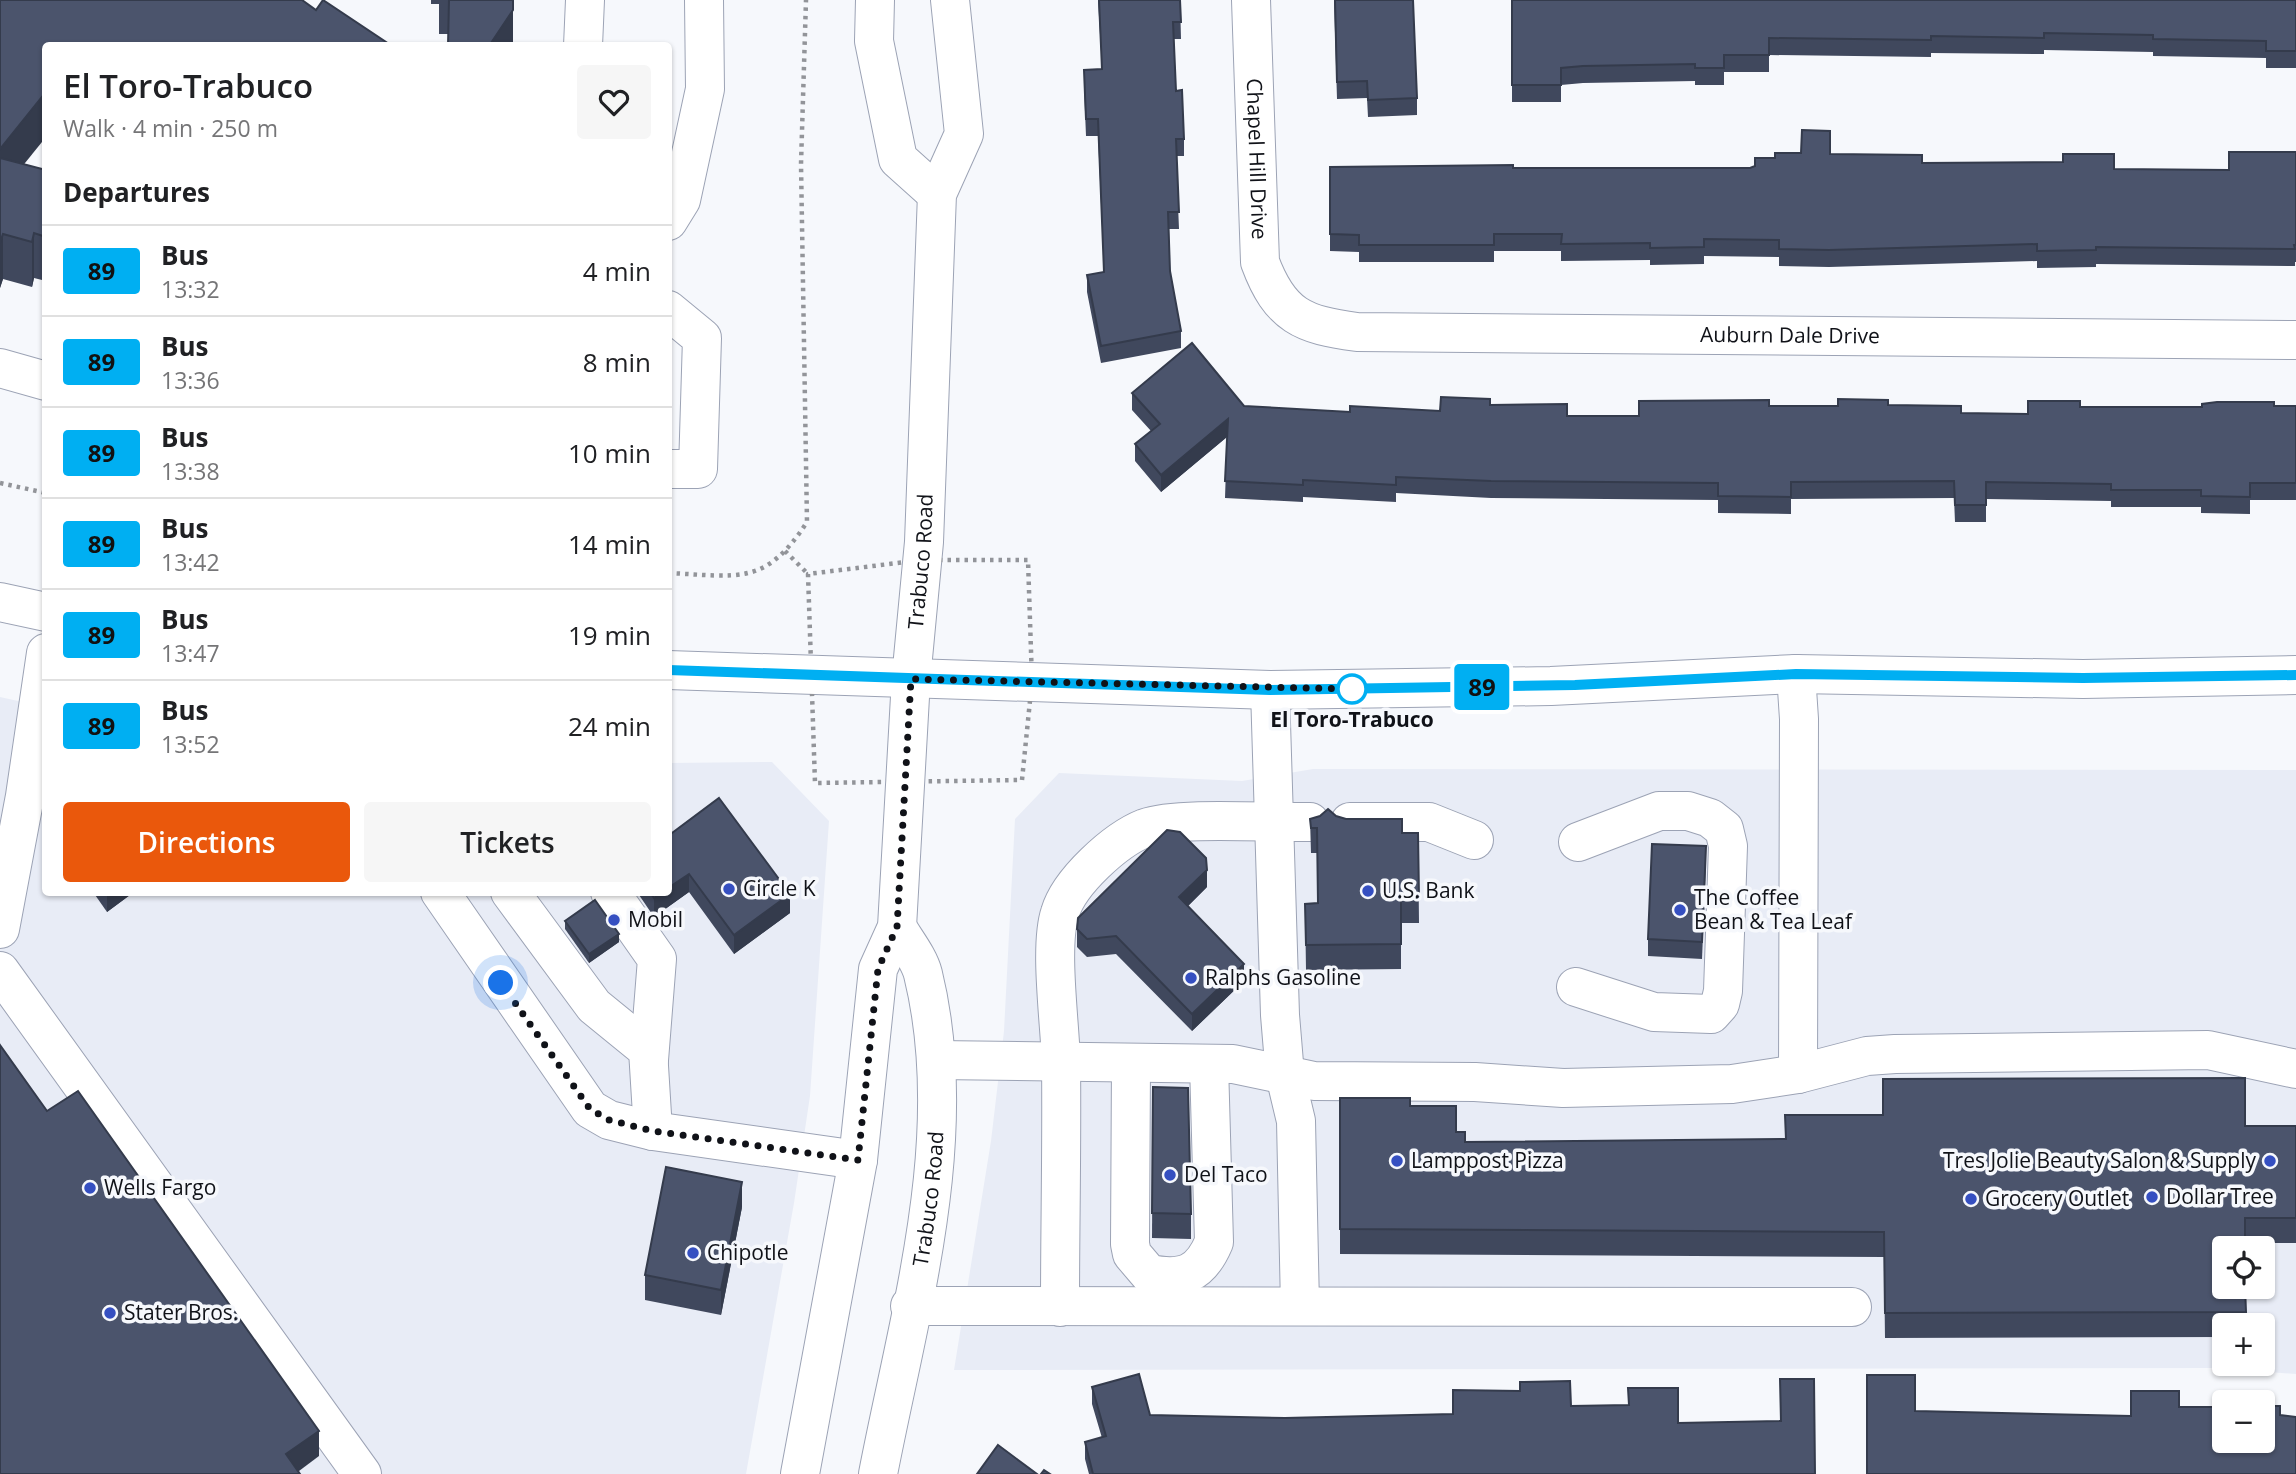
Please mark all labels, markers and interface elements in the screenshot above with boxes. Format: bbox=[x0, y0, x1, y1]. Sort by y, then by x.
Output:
text: El Toro-Trabuco bbox=[63, 63, 313, 108]
button: heart bbox=[577, 65, 651, 139]
street label: Chapel Hill Drive bbox=[1241, 78, 1274, 240]
text: Walk · 4 min · 250 m bbox=[63, 112, 278, 144]
text: Departures bbox=[63, 174, 210, 210]
text: Bus bbox=[161, 237, 208, 273]
text: 4 min bbox=[583, 253, 651, 289]
text: 89 bbox=[88, 254, 115, 287]
text: 13:32 bbox=[161, 273, 220, 305]
street label: Auburn Dale Drive bbox=[1700, 320, 1880, 349]
text: Bus bbox=[161, 328, 208, 364]
text: 8 min bbox=[583, 344, 651, 380]
text: 89 bbox=[88, 345, 115, 378]
text: 13:36 bbox=[161, 364, 220, 396]
text: Bus bbox=[161, 419, 208, 455]
text: 10 min bbox=[568, 435, 651, 471]
text: 89 bbox=[88, 436, 115, 469]
text: 13:38 bbox=[161, 455, 220, 487]
street label: Trabuco Road bbox=[901, 493, 939, 630]
text: Bus bbox=[161, 510, 208, 546]
text: 14 min bbox=[568, 526, 651, 562]
text: 89 bbox=[88, 527, 115, 560]
text: 13:42 bbox=[161, 546, 220, 578]
text: Bus bbox=[161, 601, 208, 637]
text: 19 min bbox=[568, 617, 651, 653]
text: 89 bbox=[88, 618, 115, 651]
text: 13:47 bbox=[161, 637, 220, 669]
line badge: 89 bbox=[1450, 664, 1514, 710]
text: 89 bbox=[1468, 670, 1496, 703]
marker: El Toro-Trabuco bbox=[1337, 674, 1367, 704]
text: Bus bbox=[161, 692, 208, 728]
place label: El Toro-Trabuco bbox=[1270, 705, 1434, 733]
text: 24 min bbox=[568, 708, 651, 744]
text: 89 bbox=[88, 709, 115, 742]
text: 13:52 bbox=[161, 728, 220, 760]
button: Directions bbox=[63, 802, 350, 882]
button: Tickets bbox=[364, 802, 651, 882]
place label: Circle K bbox=[743, 874, 816, 902]
place label: U.S. Bank bbox=[1382, 876, 1474, 904]
marker: Circle K bbox=[721, 881, 737, 897]
marker: U.S. Bank bbox=[1360, 883, 1376, 899]
place label: The Coffee Bean & Tea Leaf bbox=[1694, 883, 1854, 935]
marker: The Coffee Bean & Tea Leaf bbox=[1672, 902, 1688, 918]
place label: Mobil bbox=[628, 905, 683, 933]
marker: Mobil bbox=[606, 912, 622, 928]
place label: Ralphs Gasoline bbox=[1205, 963, 1361, 991]
your location bbox=[483, 965, 518, 1000]
marker: Ralphs Gasoline bbox=[1183, 970, 1199, 986]
street label: Trabuco Road bbox=[906, 1131, 949, 1268]
place label: Lamppost Pizza bbox=[1411, 1146, 1564, 1174]
place label: Tres Jolie Beauty Salon & Supply bbox=[1943, 1146, 2256, 1174]
marker: Lamppost Pizza bbox=[1389, 1153, 1405, 1169]
marker: Tres Jolie Beauty Salon & Supply bbox=[2262, 1153, 2278, 1169]
place label: Del Taco bbox=[1184, 1160, 1268, 1188]
marker: Del Taco bbox=[1162, 1167, 1178, 1183]
place label: Wells Fargo bbox=[104, 1173, 216, 1201]
marker: Wells Fargo bbox=[82, 1180, 98, 1196]
place label: Dollar Tree bbox=[2166, 1182, 2274, 1210]
place label: Grocery Outlet bbox=[1985, 1184, 2129, 1212]
marker: Dollar Tree bbox=[2144, 1189, 2160, 1205]
marker: Grocery Outlet bbox=[1963, 1191, 1979, 1207]
map controls bbox=[2212, 1236, 2275, 1453]
button: locate bbox=[2212, 1236, 2275, 1299]
place label: Chipotle bbox=[707, 1238, 788, 1266]
marker: Chipotle bbox=[685, 1245, 701, 1261]
place label: Stater Bros. bbox=[124, 1298, 238, 1326]
marker: Stater Bros. bbox=[102, 1305, 118, 1321]
button: + bbox=[2212, 1313, 2275, 1376]
button: − bbox=[2212, 1390, 2275, 1453]

